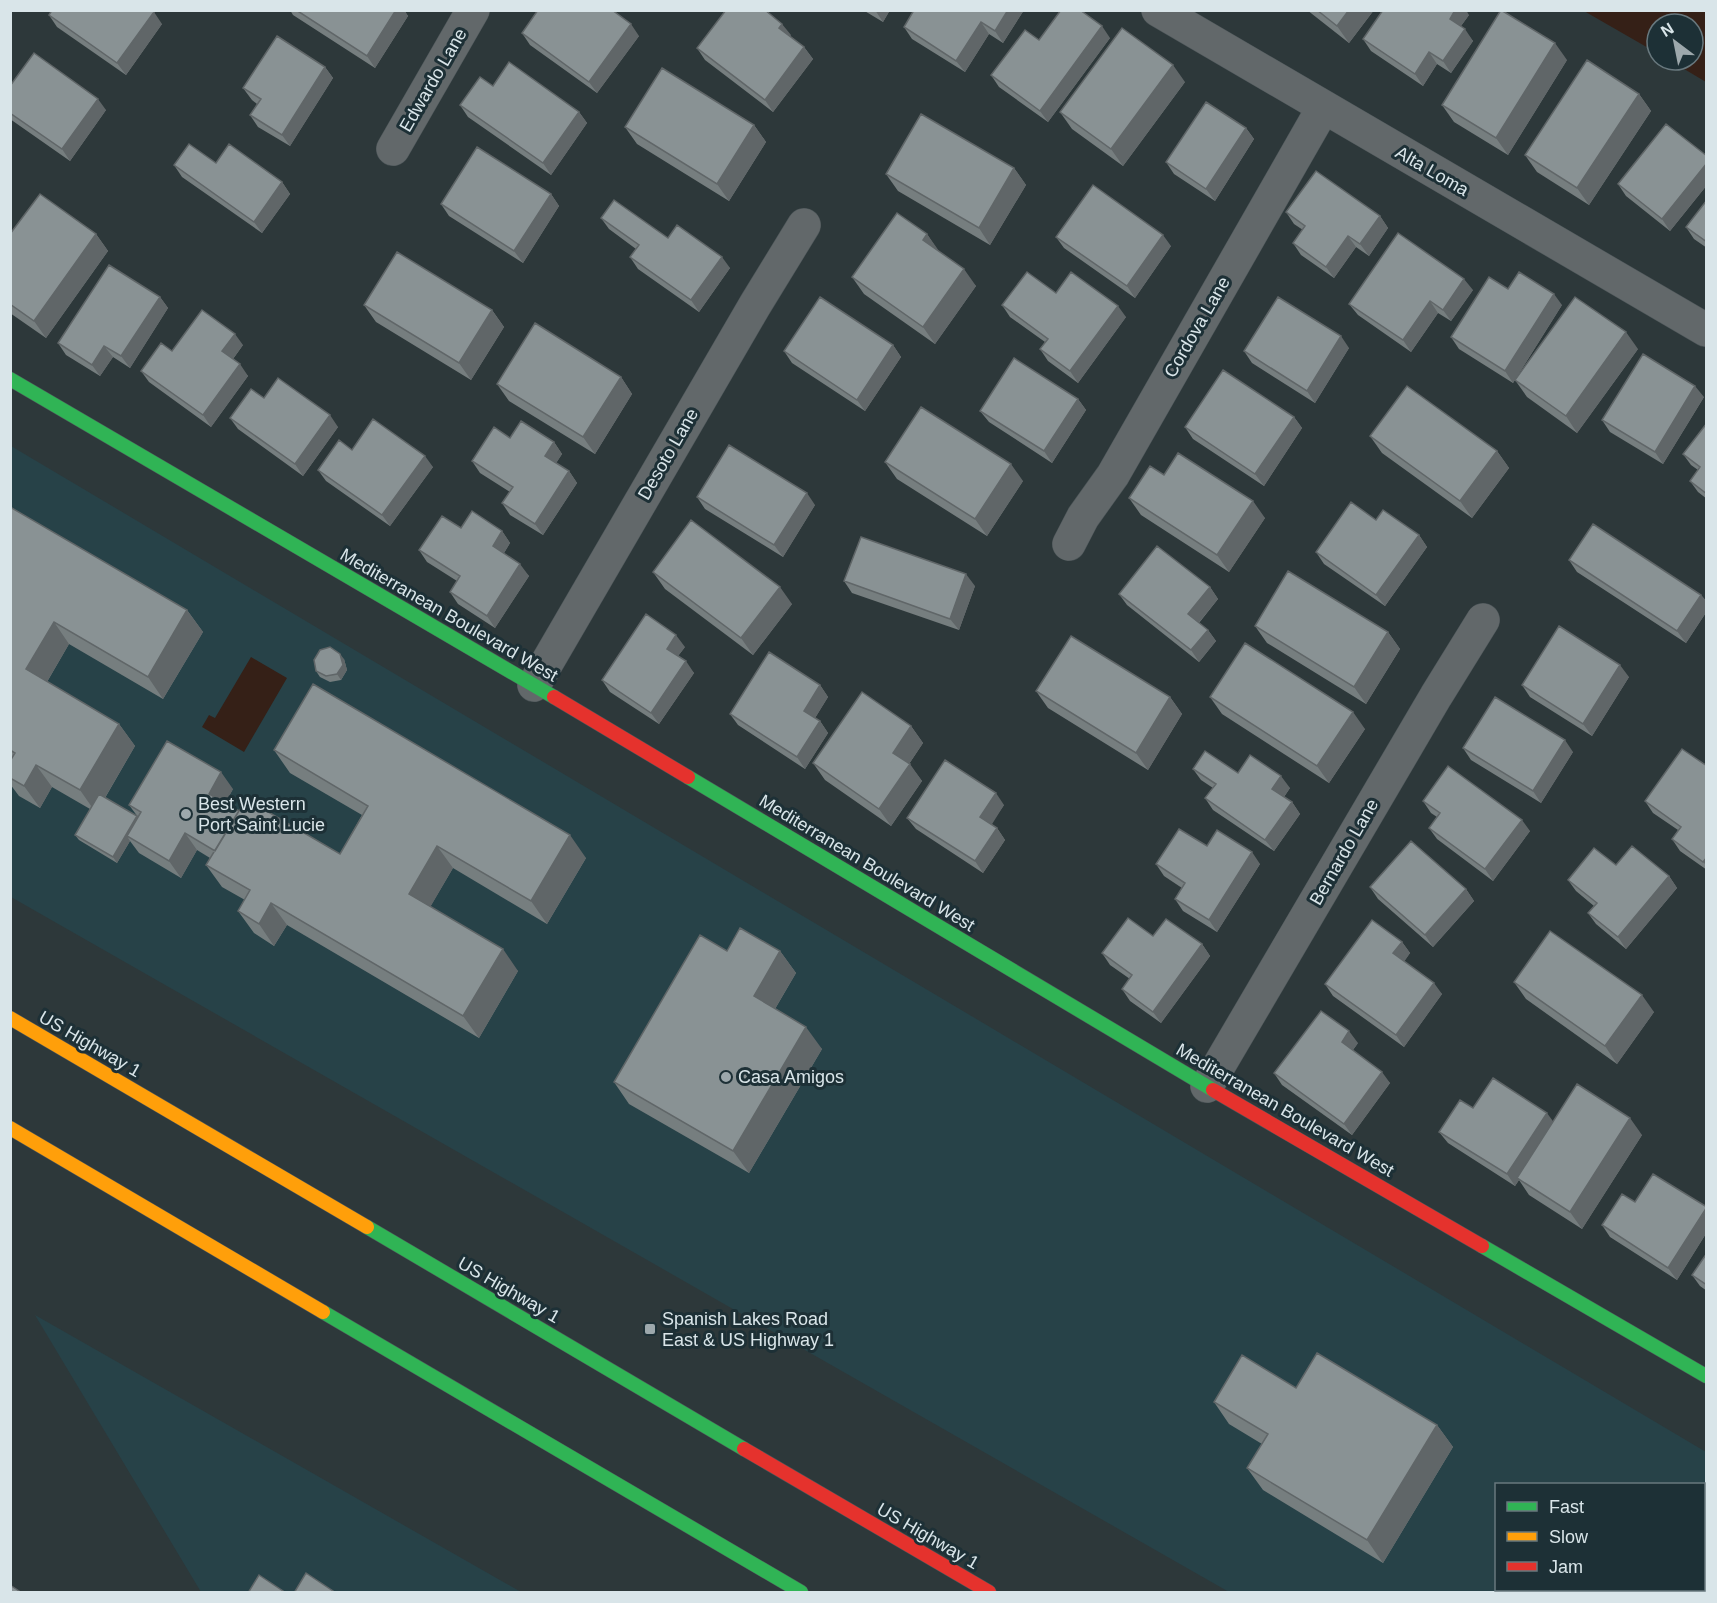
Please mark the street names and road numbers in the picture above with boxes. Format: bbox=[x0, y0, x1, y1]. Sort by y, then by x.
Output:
street label: Edwardo Lane bbox=[395, 25, 471, 135]
street label: Alta Loma bbox=[1392, 142, 1473, 200]
street label: Cordova Lane bbox=[1160, 273, 1234, 381]
street label: Desoto Lane bbox=[634, 405, 702, 503]
street label: Mediterranean Boulevard West bbox=[337, 544, 561, 686]
street label: Mediterranean Boulevard West bbox=[756, 791, 978, 935]
street label: Bernardo Lane bbox=[1306, 795, 1382, 909]
street label: US Highway 1 bbox=[36, 1007, 144, 1081]
street label: Mediterranean Boulevard West bbox=[1173, 1039, 1397, 1181]
street label: US Highway 1 bbox=[455, 1253, 563, 1327]
street label: US Highway 1 bbox=[874, 1499, 982, 1573]

